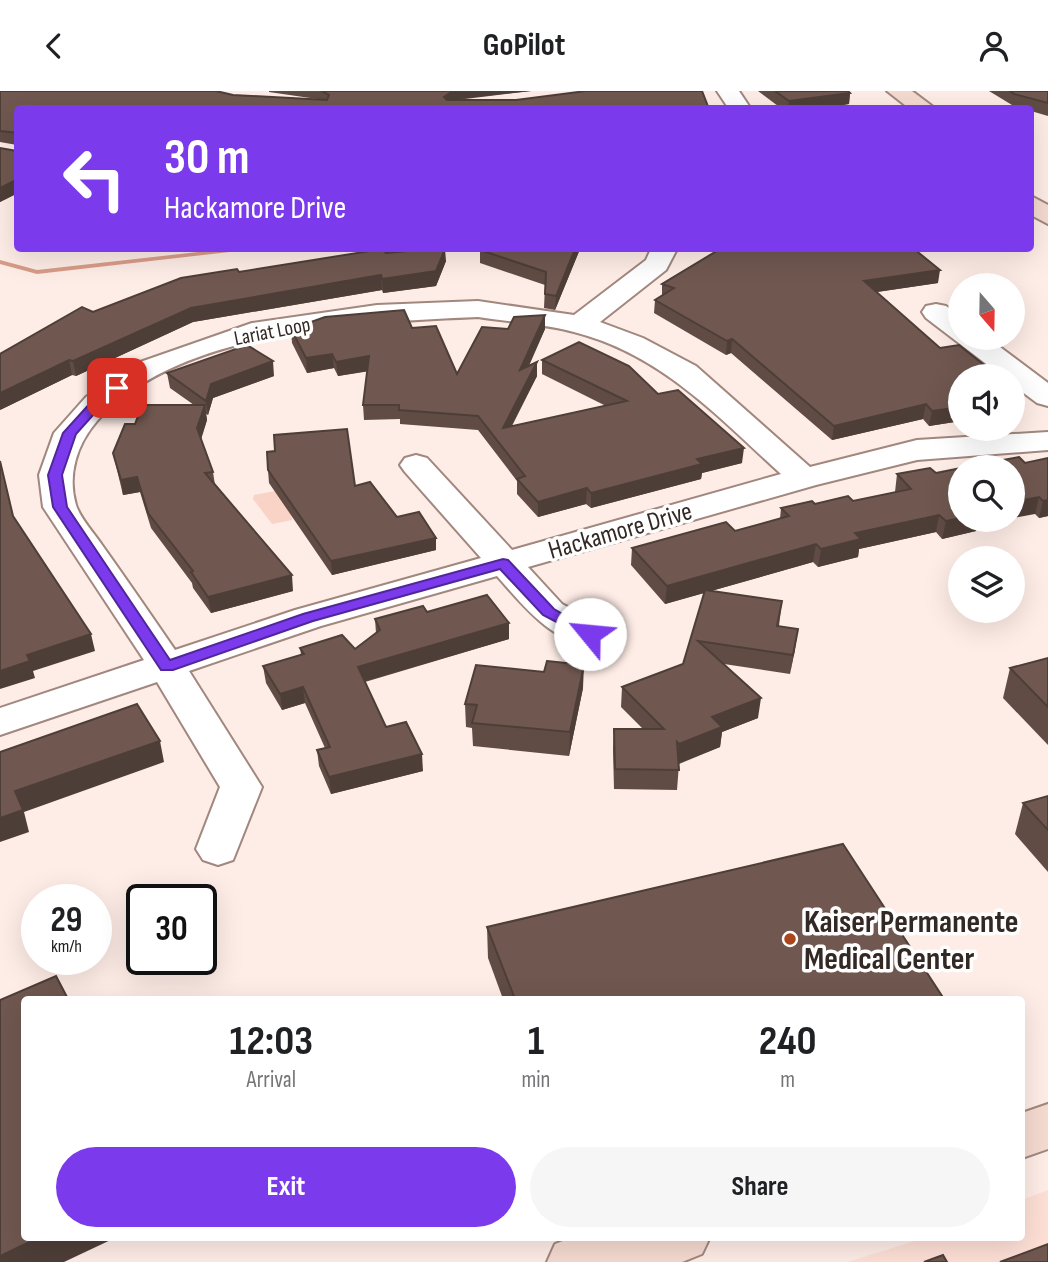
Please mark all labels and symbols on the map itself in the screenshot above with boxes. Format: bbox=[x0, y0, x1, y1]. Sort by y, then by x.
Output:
north arrow bbox=[948, 273, 1026, 350]
street label: Lariat Loop bbox=[232, 312, 312, 351]
pin bbox=[87, 358, 147, 418]
street label: Hackamore Drive bbox=[545, 496, 696, 567]
position arrow bbox=[553, 597, 627, 671]
speed limit sign: 30 bbox=[126, 884, 217, 975]
place label: Kaiser Permanente Medical Center bbox=[804, 903, 1019, 979]
marker: Kaiser Permanente Medical Center bbox=[782, 931, 798, 947]

